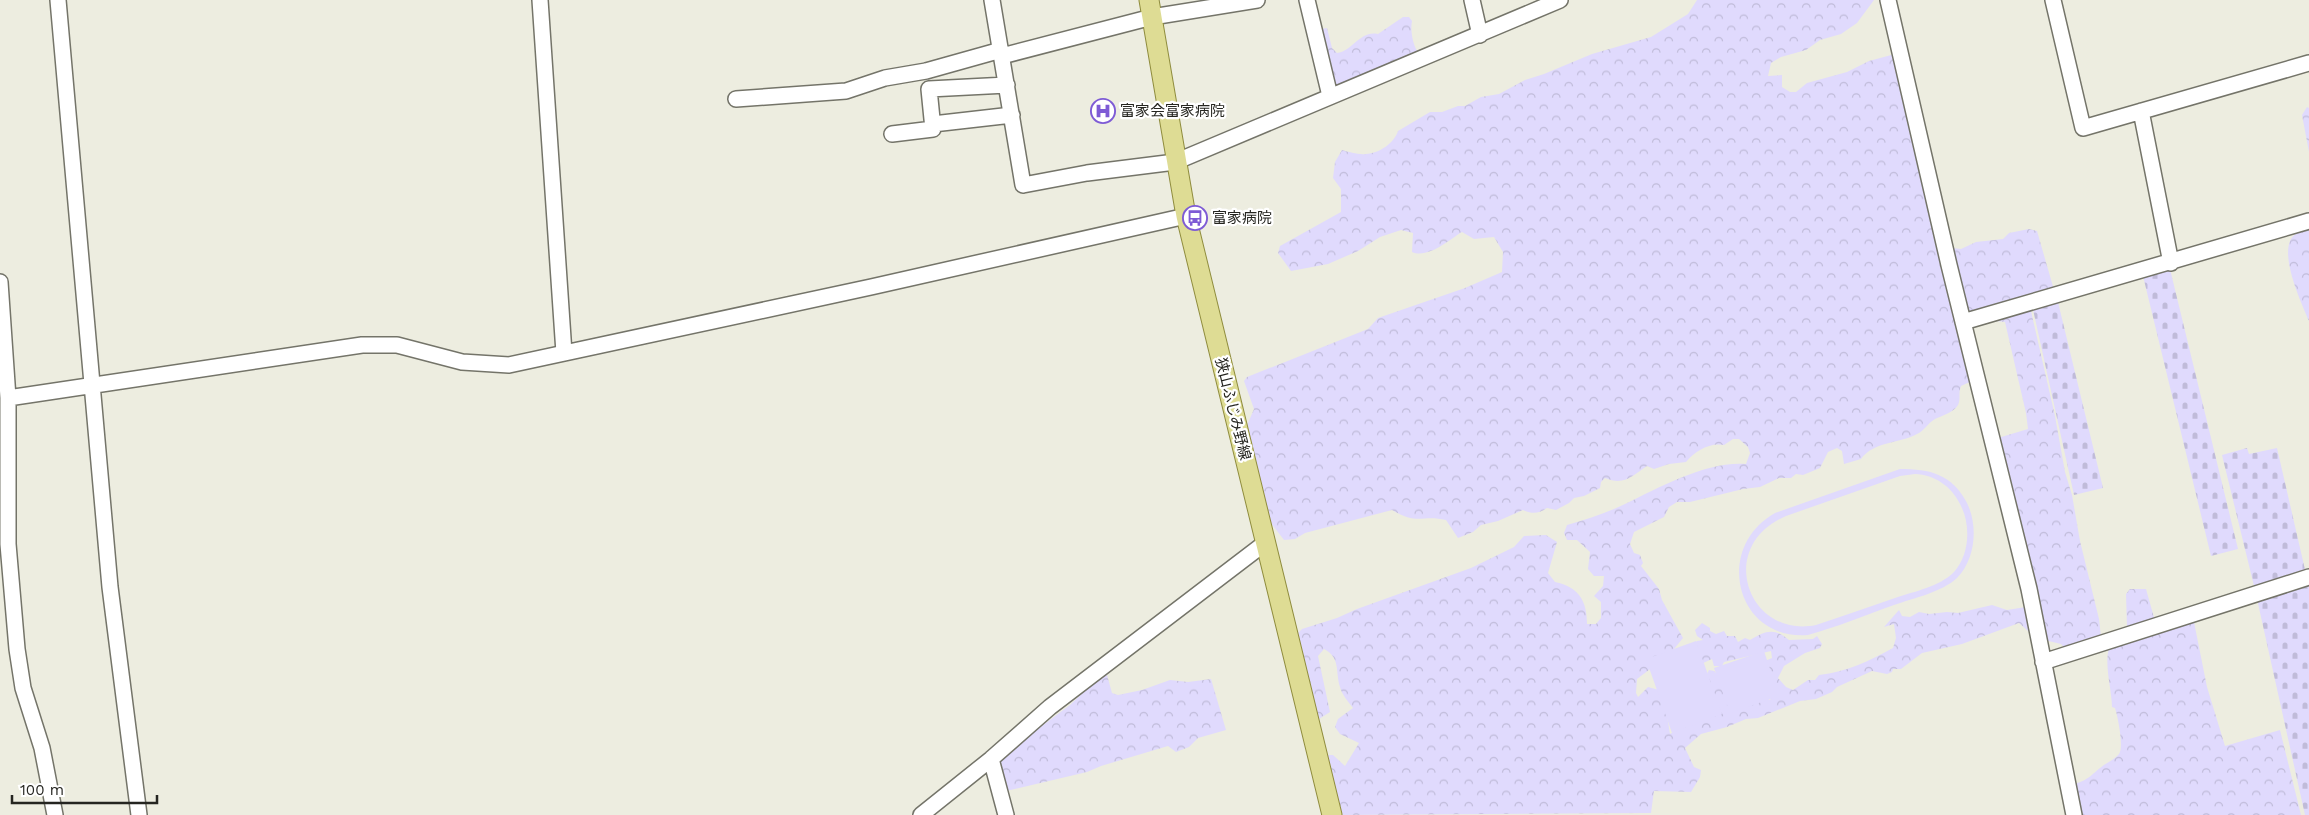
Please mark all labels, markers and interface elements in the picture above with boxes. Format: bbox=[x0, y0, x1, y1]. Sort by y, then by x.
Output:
hospital icon: 富家会富家病院 bbox=[1090, 98, 1116, 124]
place label: 富家会富家病院 bbox=[1120, 102, 1225, 120]
bus stop icon: 富家病院 bbox=[1182, 205, 1208, 231]
place label: 富家病院 bbox=[1212, 209, 1272, 227]
street label: 狭山ふじみ野線 bbox=[1212, 356, 1254, 462]
scale bar bbox=[12, 772, 158, 804]
text: 100 m bbox=[20, 781, 64, 799]

